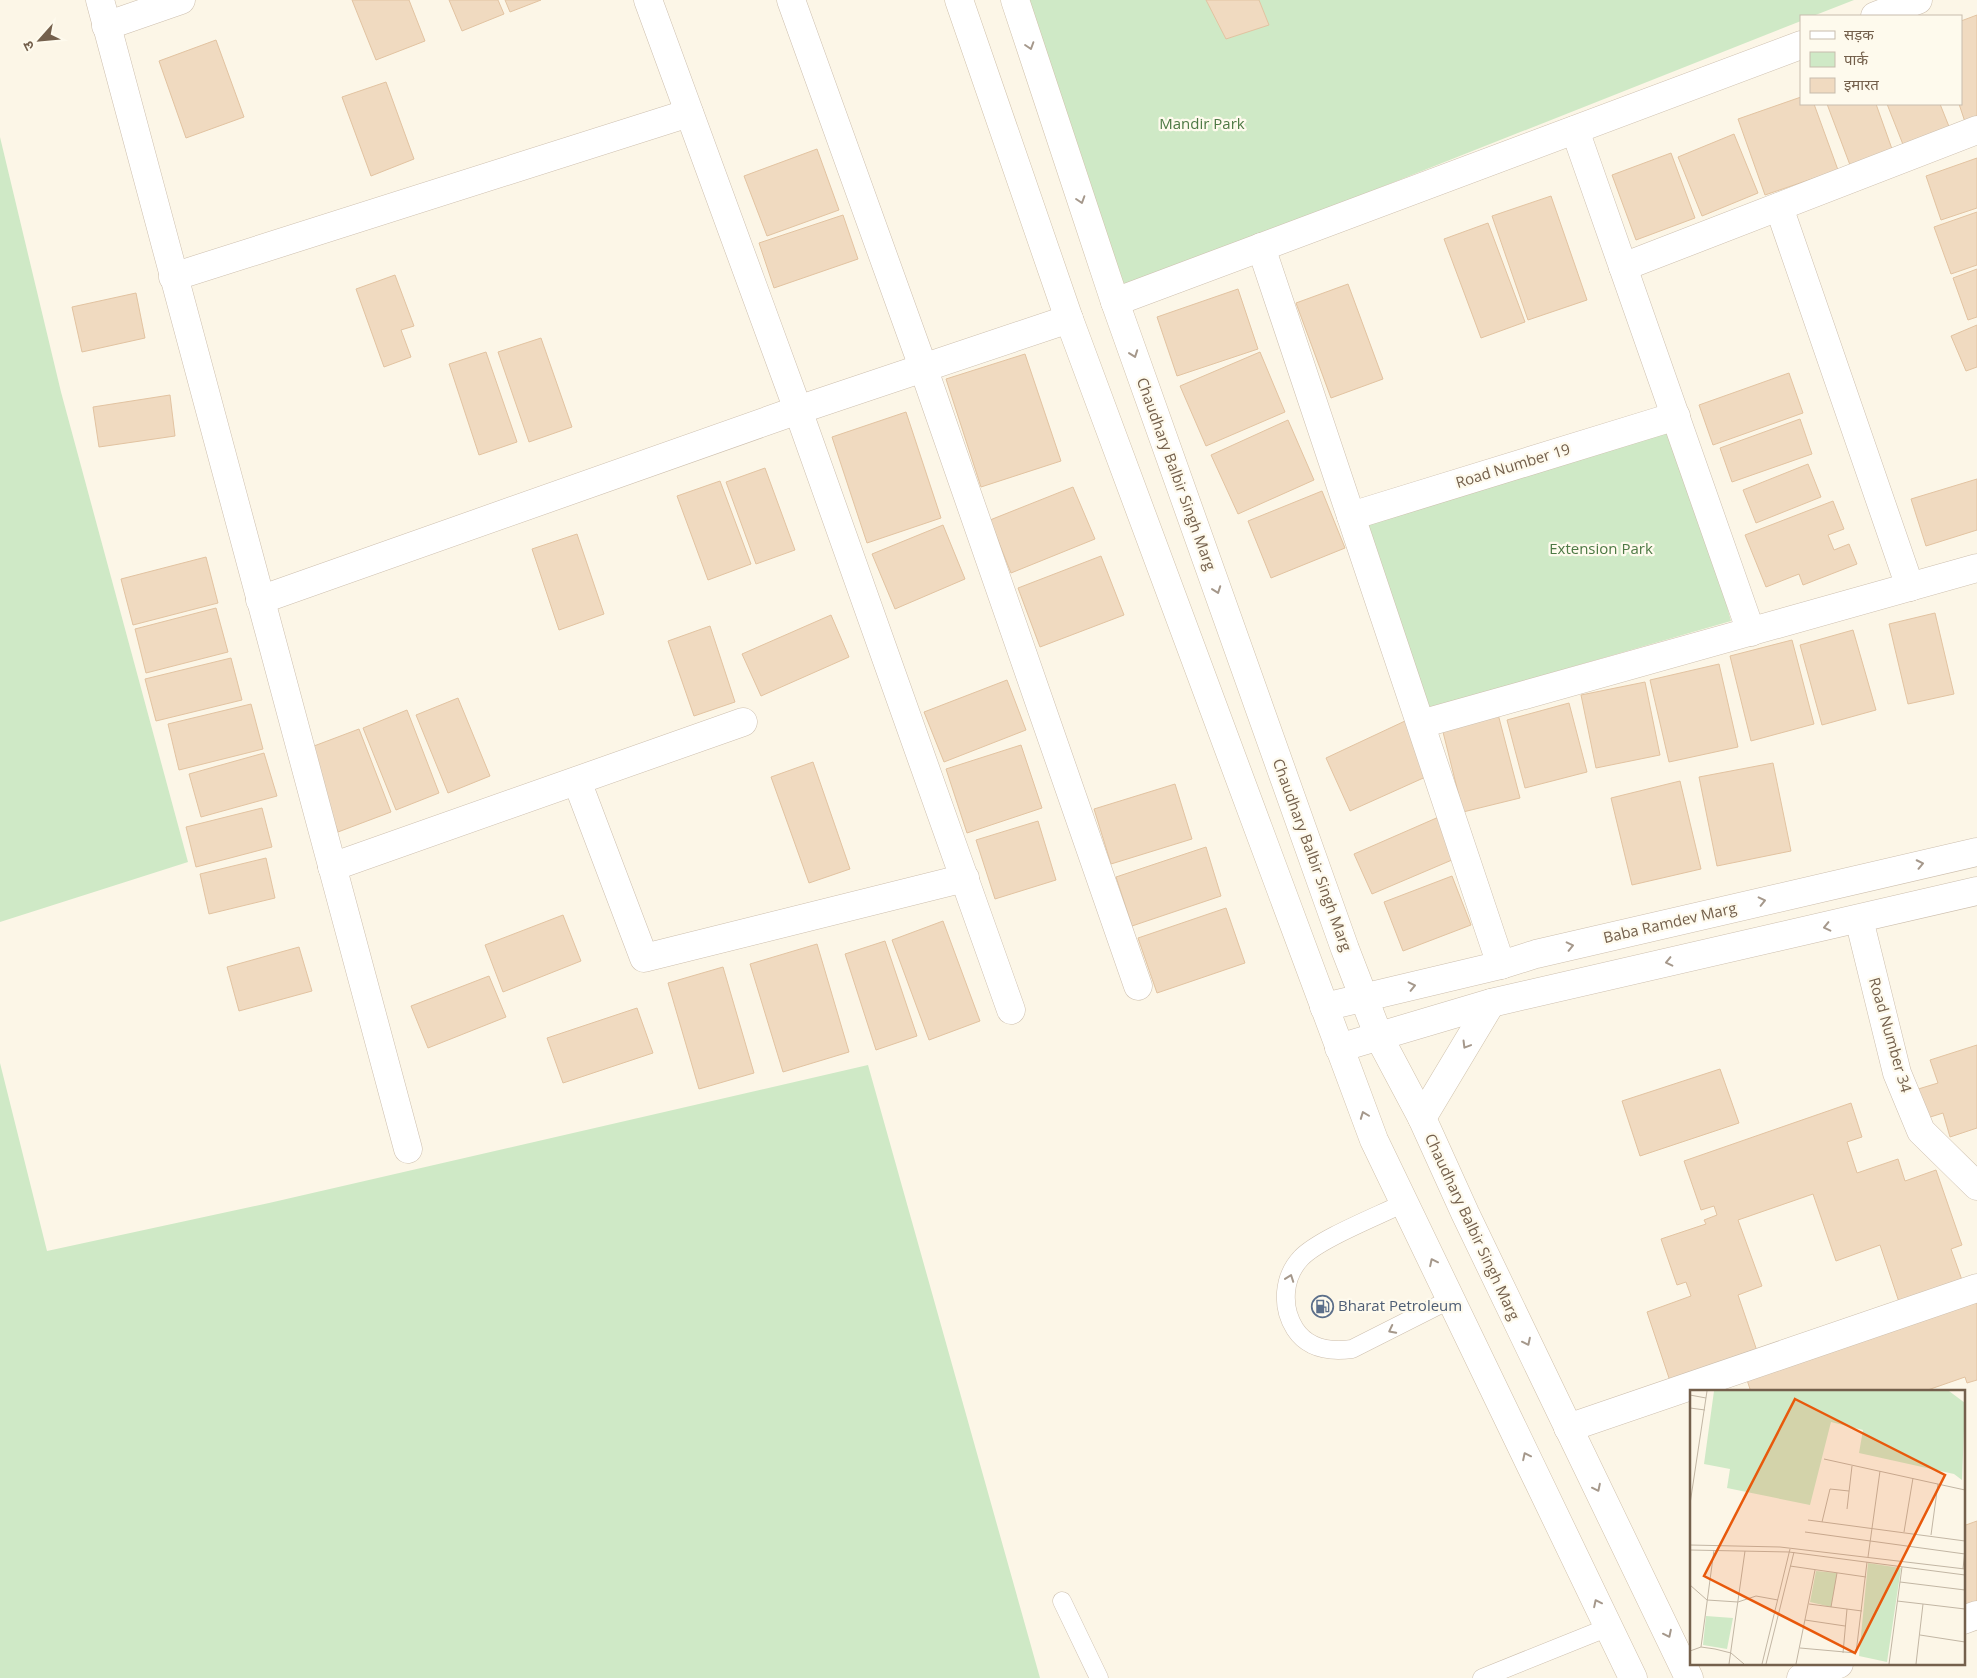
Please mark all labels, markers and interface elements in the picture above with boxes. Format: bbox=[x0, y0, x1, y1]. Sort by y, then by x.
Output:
north arrow bbox=[15, 15, 65, 65]
legend bbox=[1800, 15, 1962, 105]
text: सड़क bbox=[1844, 24, 1874, 44]
text: उ bbox=[17, 37, 38, 54]
one-way arrow bbox=[1024, 42, 1034, 50]
text: पार्क bbox=[1844, 49, 1868, 69]
text: इमारत bbox=[1844, 74, 1879, 94]
park label: Mandir Park bbox=[1159, 113, 1245, 133]
one-way arrow bbox=[1076, 196, 1086, 204]
one-way arrow bbox=[1128, 350, 1138, 358]
street label: Chaudhary Balbir Singh Marg bbox=[1133, 374, 1221, 573]
street label: Road Number 19 bbox=[1453, 438, 1572, 492]
park label: Extension Park bbox=[1549, 538, 1653, 558]
one-way arrow bbox=[1212, 585, 1222, 594]
street label: Chaudhary Balbir Singh Marg bbox=[1269, 755, 1357, 954]
one-way arrow bbox=[1916, 860, 1925, 870]
one-way arrow bbox=[1758, 896, 1767, 907]
street label: Baba Ramdev Marg bbox=[1601, 897, 1738, 947]
one-way arrow bbox=[1823, 921, 1832, 932]
one-way arrow bbox=[1565, 941, 1574, 952]
one-way arrow bbox=[1664, 956, 1673, 967]
street label: Road Number 34 bbox=[1865, 975, 1917, 1095]
one-way arrow bbox=[1408, 981, 1417, 992]
one-way arrow bbox=[1462, 1040, 1472, 1049]
one-way arrow bbox=[1360, 1111, 1370, 1120]
street label: Chaudhary Balbir Singh Marg bbox=[1421, 1130, 1525, 1323]
one-way arrow bbox=[1429, 1258, 1439, 1267]
one-way arrow bbox=[1284, 1274, 1294, 1283]
fuel station icon: Bharat Petroleum bbox=[1310, 1294, 1334, 1318]
place label: Bharat Petroleum bbox=[1338, 1295, 1462, 1315]
one-way arrow bbox=[1388, 1324, 1397, 1334]
one-way arrow bbox=[1520, 1337, 1531, 1346]
inset map bbox=[1690, 1390, 1964, 1666]
one-way arrow bbox=[1522, 1452, 1532, 1461]
one-way arrow bbox=[1591, 1483, 1601, 1492]
one-way arrow bbox=[1593, 1599, 1603, 1608]
one-way arrow bbox=[1662, 1629, 1672, 1638]

